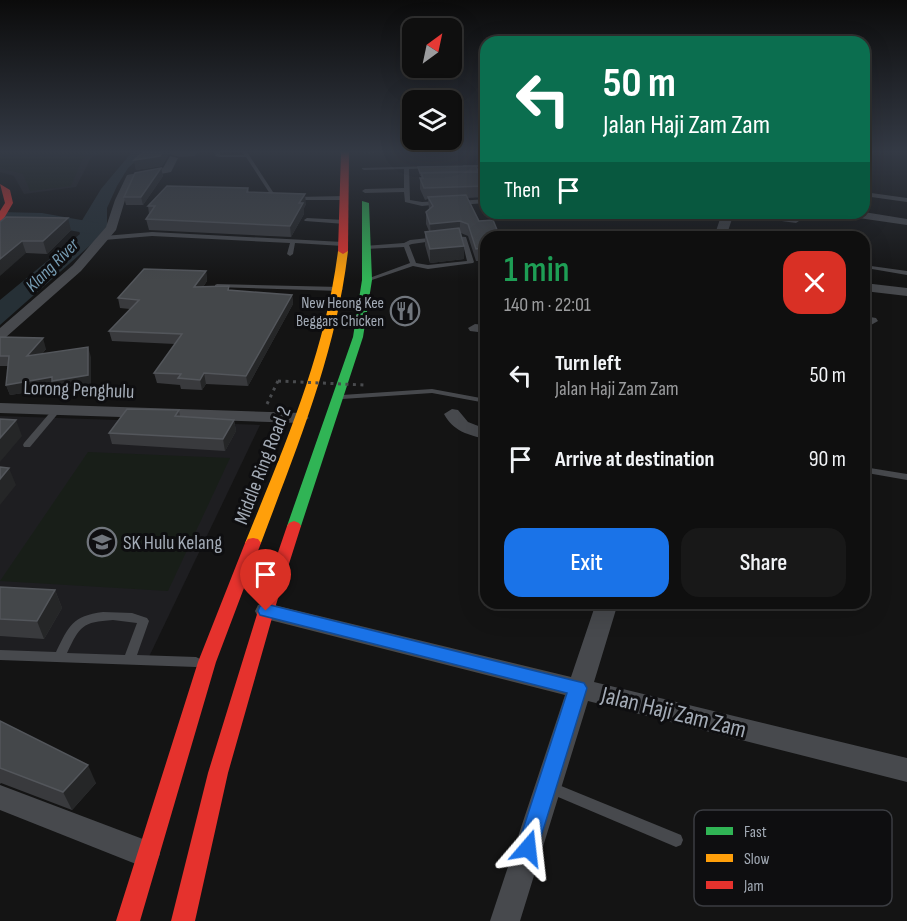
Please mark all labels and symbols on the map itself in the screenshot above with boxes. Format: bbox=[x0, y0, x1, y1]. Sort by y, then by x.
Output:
north arrow bbox=[402, 18, 462, 78]
water label: Klang River bbox=[21, 234, 84, 296]
place label: New Heong Kee Beggars Chicken bbox=[296, 294, 384, 331]
restaurant icon: New Heong Kee Beggars Chicken bbox=[389, 295, 421, 327]
street label: Lorong Penghulu bbox=[23, 376, 135, 404]
street label: Middle Ring Road 2 bbox=[229, 403, 296, 528]
school or university icon: SK Hulu Kelang bbox=[86, 526, 118, 558]
place label: SK Hulu Kelang bbox=[123, 531, 222, 555]
pin bbox=[240, 549, 291, 611]
street label: Jalan Haji Zam Zam bbox=[597, 680, 749, 745]
legend bbox=[694, 810, 892, 906]
position arrow bbox=[496, 816, 560, 880]
text: Fast bbox=[744, 823, 767, 842]
text: Slow bbox=[744, 850, 769, 869]
text: Jam bbox=[743, 877, 764, 896]

